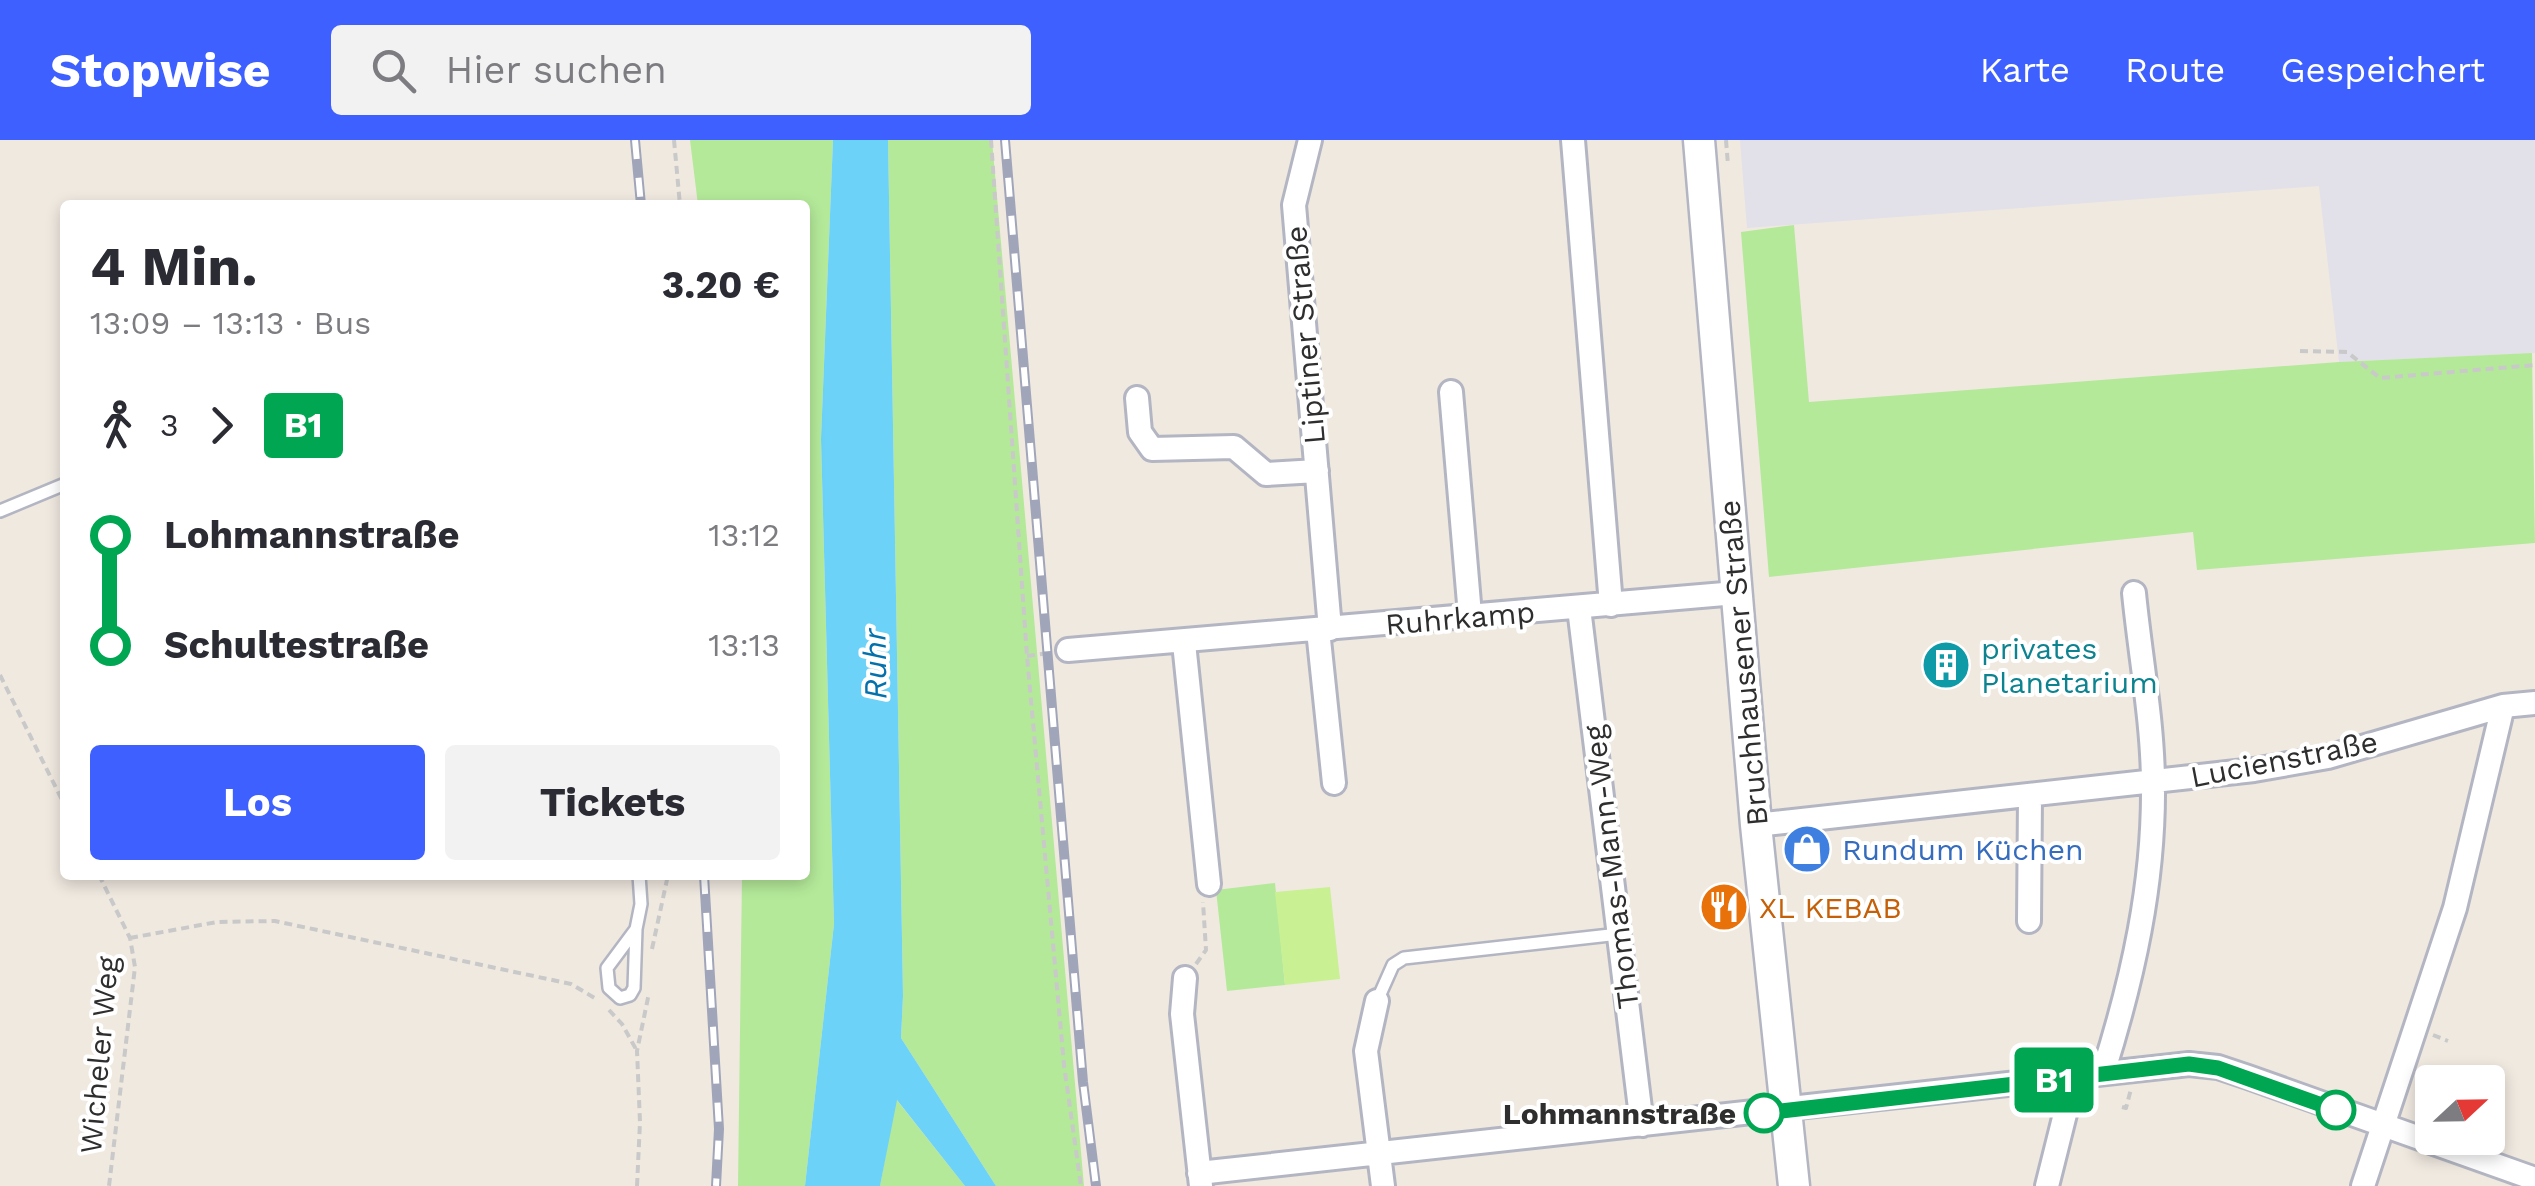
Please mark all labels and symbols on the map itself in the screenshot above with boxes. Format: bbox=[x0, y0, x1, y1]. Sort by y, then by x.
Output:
street label: Liptiner Straße bbox=[1278, 224, 1332, 446]
street label: Bruchhausener Straße bbox=[1711, 499, 1775, 827]
street label: Ruhrkamp bbox=[1384, 594, 1536, 642]
water label: Ruhr bbox=[855, 627, 895, 700]
place label: privates Planetarium bbox=[1981, 631, 2158, 700]
building icon: privates Planetarium bbox=[1920, 639, 1972, 691]
street label: Thomas-Mann-Weg bbox=[1576, 723, 1646, 1011]
street label: Lucienstraße bbox=[2188, 724, 2380, 794]
shop icon: Rundum Küchen bbox=[1781, 823, 1833, 875]
place label: Rundum Küchen bbox=[1842, 832, 2084, 867]
restaurant icon: XL KEBAB bbox=[1698, 881, 1750, 933]
place label: XL KEBAB bbox=[1759, 890, 1902, 925]
street label: Wicheler Weg bbox=[73, 955, 125, 1155]
line badge: B1 bbox=[2009, 1048, 2099, 1112]
north arrow bbox=[2415, 1065, 2505, 1155]
unlabelled marker bbox=[2317, 1091, 2355, 1129]
marker: Lohmannstraße bbox=[1745, 1094, 1783, 1132]
place label: Lohmannstraße bbox=[1503, 1096, 1736, 1131]

